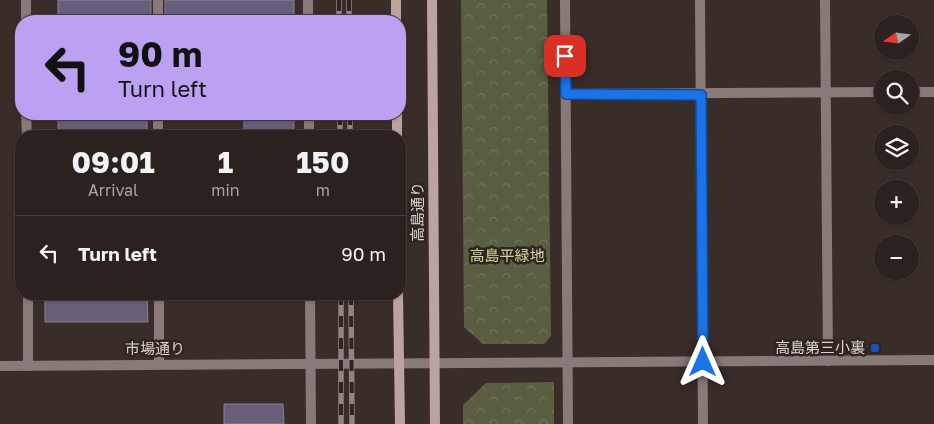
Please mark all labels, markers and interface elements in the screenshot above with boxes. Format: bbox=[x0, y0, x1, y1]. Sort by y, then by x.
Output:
north arrow bbox=[874, 15, 919, 60]
map controls bbox=[874, 15, 919, 280]
text: 90 m bbox=[118, 33, 202, 75]
icon: left bbox=[35, 35, 100, 100]
pin bbox=[544, 35, 586, 77]
icon: arrive bbox=[551, 42, 579, 70]
button: search bbox=[874, 70, 919, 115]
text: Turn left bbox=[118, 75, 207, 102]
button: layers bbox=[874, 125, 919, 170]
text: 09:01 bbox=[72, 144, 155, 180]
text: 1 bbox=[218, 144, 233, 180]
text: 150 bbox=[296, 144, 349, 180]
text: Arrival bbox=[88, 180, 138, 200]
text: min bbox=[211, 180, 240, 200]
text: m bbox=[316, 180, 330, 200]
button: + bbox=[874, 180, 919, 225]
street label: 高島通り bbox=[408, 182, 426, 242]
button: − bbox=[874, 235, 919, 280]
icon: left bbox=[35, 239, 63, 267]
text: Turn left bbox=[78, 242, 157, 265]
text: 90 m bbox=[341, 242, 386, 265]
park label: 高島平緑地 bbox=[469, 246, 545, 264]
position arrow bbox=[676, 335, 728, 387]
place label: 高島第三小裏 bbox=[775, 338, 865, 356]
street label: 市場通り bbox=[125, 339, 185, 357]
marker: 高島第三小裏 bbox=[869, 342, 881, 354]

